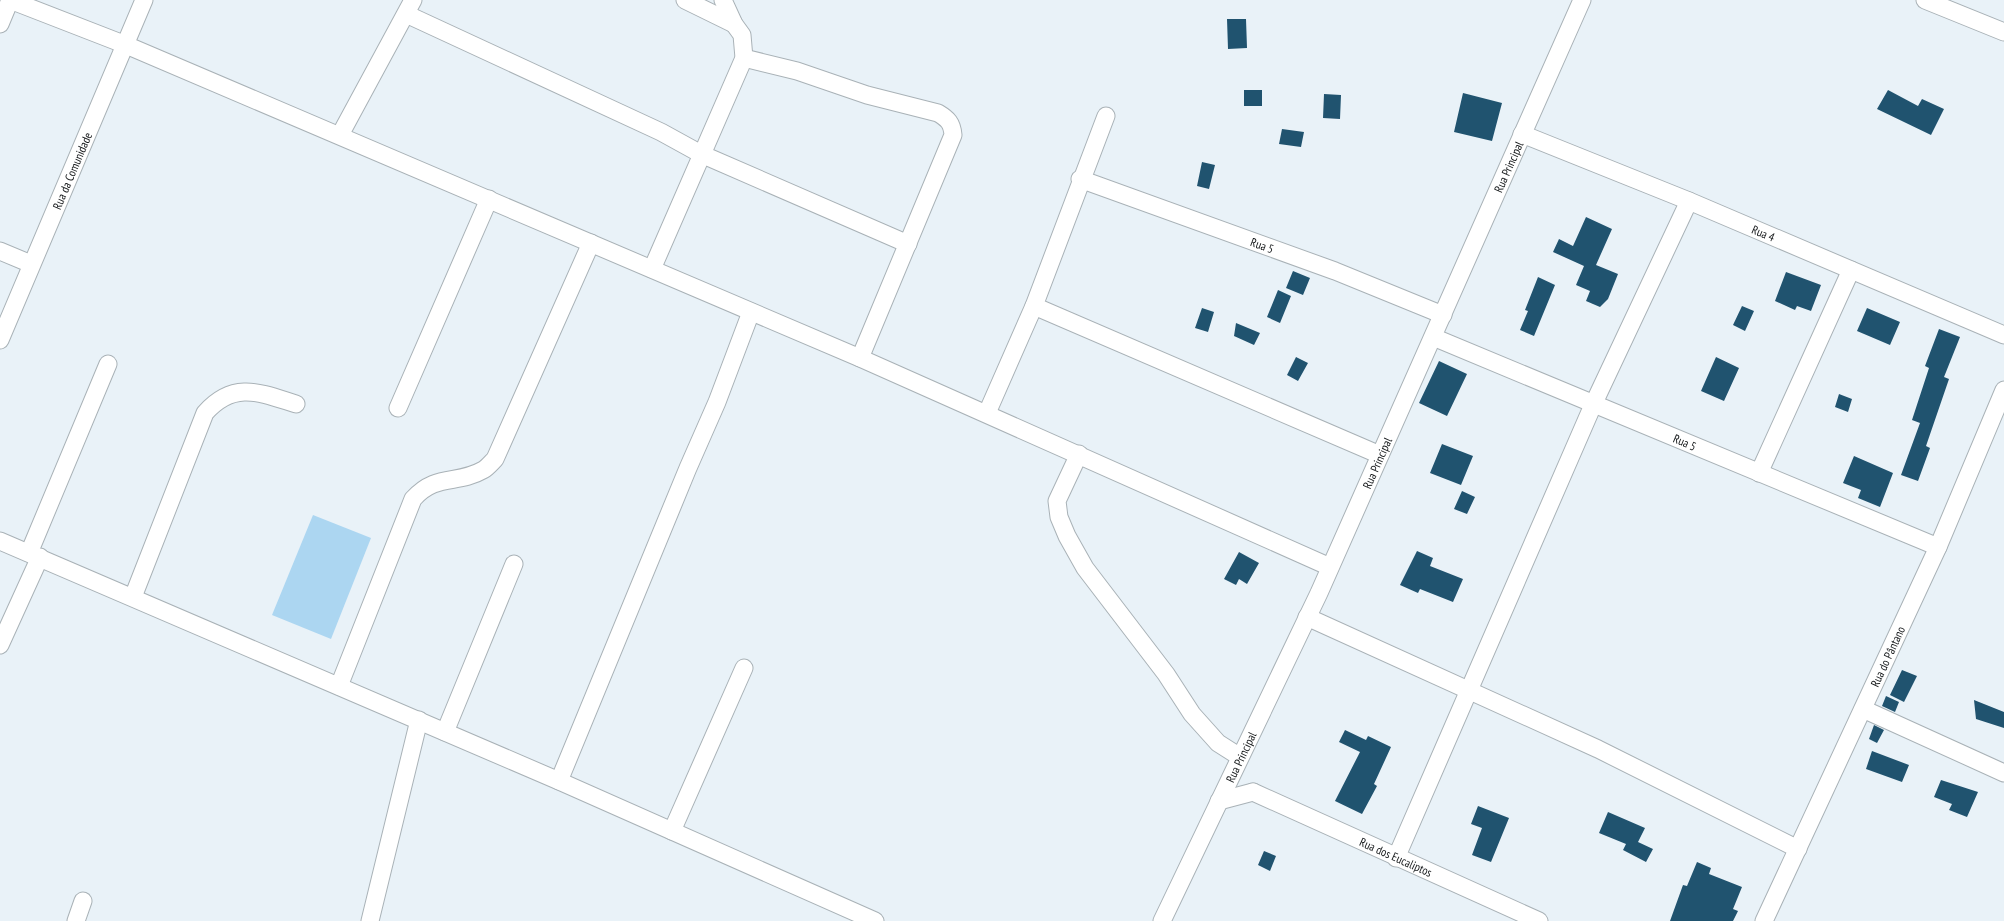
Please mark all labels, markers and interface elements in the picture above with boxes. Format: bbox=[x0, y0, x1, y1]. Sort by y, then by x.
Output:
street label: Rua da Comunidade bbox=[49, 130, 95, 211]
street label: Rua Principal bbox=[1490, 139, 1526, 195]
street label: Rua 4 bbox=[1750, 221, 1778, 245]
street label: Rua 5 bbox=[1249, 234, 1276, 256]
street label: Rua 5 bbox=[1671, 430, 1699, 453]
street label: Rua Principal bbox=[1359, 435, 1395, 491]
street label: Rua do Pântano bbox=[1867, 623, 1908, 689]
street label: Rua Principal bbox=[1222, 729, 1259, 785]
street label: Rua dos Eucaliptos bbox=[1358, 834, 1435, 879]

